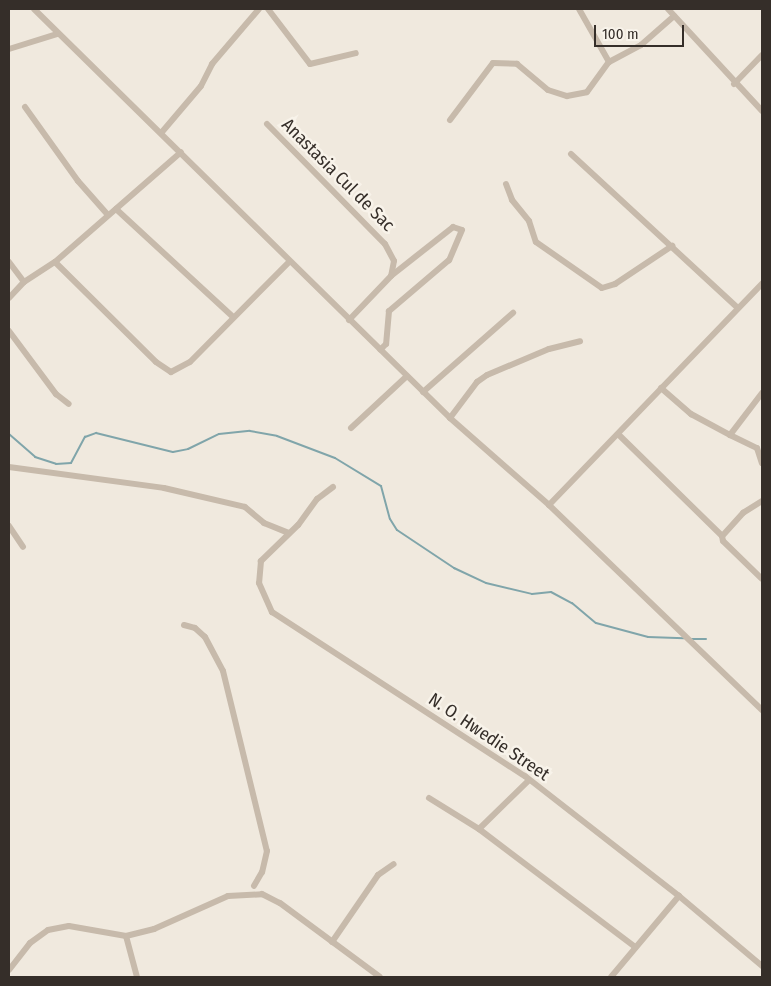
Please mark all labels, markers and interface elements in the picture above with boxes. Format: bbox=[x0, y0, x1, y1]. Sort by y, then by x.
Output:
scale bar bbox=[596, 15, 686, 47]
text: 100 m bbox=[602, 25, 639, 43]
street label: Anastasia Cul de Sac bbox=[277, 114, 399, 236]
street label: N. O. Hwedie Street bbox=[424, 689, 554, 785]

